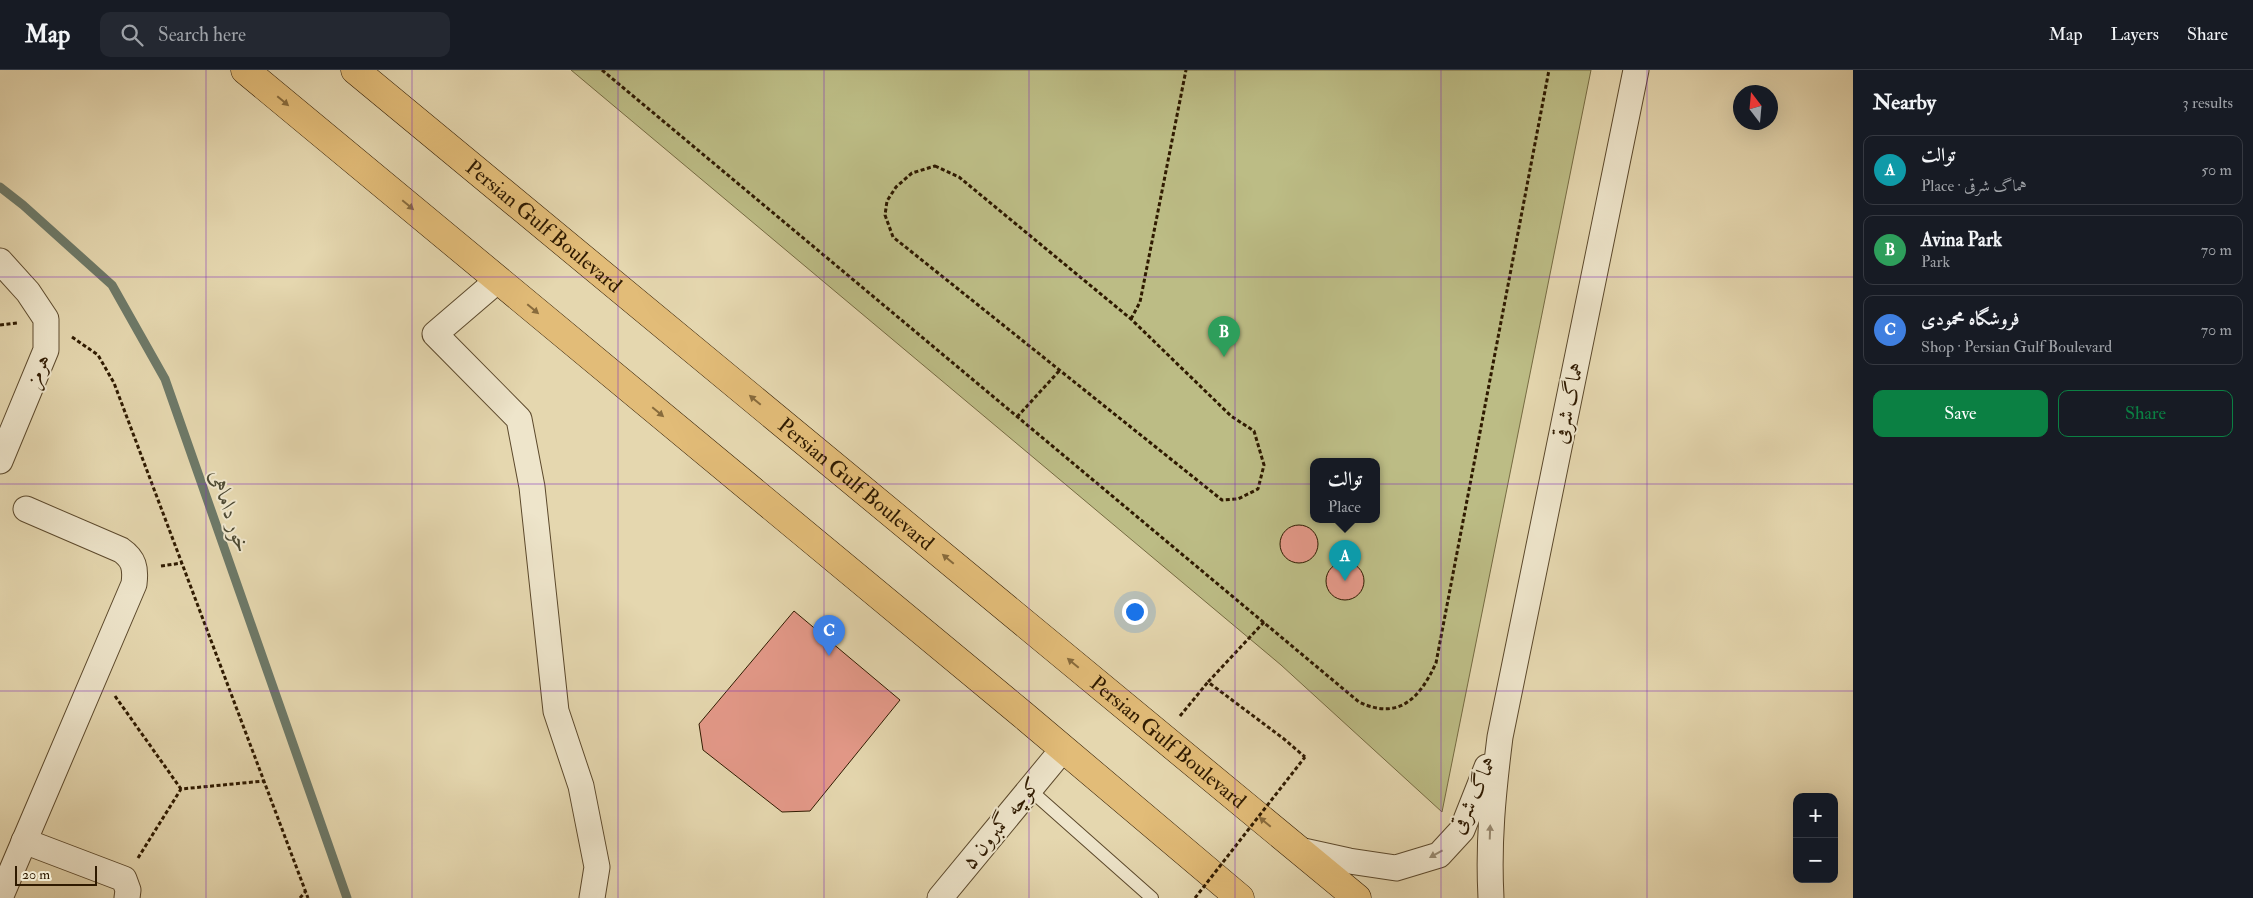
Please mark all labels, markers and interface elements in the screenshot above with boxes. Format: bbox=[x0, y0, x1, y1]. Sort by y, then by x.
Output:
search box bbox=[100, 12, 450, 57]
text: Map bbox=[25, 19, 70, 50]
icon: search bbox=[118, 21, 146, 49]
text: Search here bbox=[158, 23, 246, 47]
text: Map bbox=[2049, 23, 2083, 46]
text: Layers bbox=[2111, 23, 2159, 46]
text: Share bbox=[2187, 23, 2228, 46]
north arrow bbox=[1733, 85, 1778, 130]
text: Nearby bbox=[1873, 89, 1936, 116]
text: 3 results bbox=[2182, 93, 2233, 113]
one-way arrow bbox=[276, 96, 289, 107]
text: توالت bbox=[1921, 143, 1955, 167]
street label: Persian Gulf Boulevard bbox=[460, 154, 628, 299]
text: A bbox=[1885, 160, 1895, 180]
text: 50 m bbox=[2201, 160, 2232, 180]
text: Place · هماگ شرقی bbox=[1921, 176, 2027, 196]
one-way arrow bbox=[401, 199, 414, 210]
text: Avina Park bbox=[1921, 228, 2002, 252]
text: B bbox=[1885, 240, 1895, 260]
text: 70 m bbox=[2201, 240, 2232, 260]
text: Park bbox=[1921, 252, 1950, 272]
one-way arrow bbox=[526, 303, 539, 314]
text: فروشگاه محمودی bbox=[1921, 307, 2020, 331]
pin: B bbox=[1208, 316, 1240, 357]
text: C bbox=[1884, 320, 1896, 340]
text: 70 m bbox=[2201, 320, 2232, 340]
text: Shop · Persian Gulf Boulevard bbox=[1921, 337, 2112, 357]
street label: هرمز bbox=[19, 351, 57, 392]
street label: هماگ شرقی bbox=[1547, 360, 1590, 446]
button: Save bbox=[1873, 390, 2048, 437]
button: Share bbox=[2058, 390, 2233, 437]
one-way arrow bbox=[749, 395, 761, 406]
one-way arrow bbox=[651, 407, 664, 418]
street label: Persian Gulf Boulevard bbox=[772, 412, 940, 557]
popup bbox=[1310, 458, 1380, 523]
water label: خور داماهی bbox=[203, 466, 257, 557]
text: توالت bbox=[1328, 467, 1362, 491]
text: Place bbox=[1328, 497, 1361, 517]
pin: A bbox=[1329, 540, 1361, 581]
one-way arrow bbox=[941, 554, 954, 565]
your location bbox=[1122, 599, 1148, 625]
pin: C bbox=[813, 615, 845, 656]
one-way arrow bbox=[1067, 657, 1080, 668]
street label: Persian Gulf Boulevard bbox=[1084, 670, 1252, 815]
street label: هماگ شرقی bbox=[1444, 752, 1503, 838]
street label: کوچه گمبرون ۵ bbox=[955, 771, 1047, 875]
map controls bbox=[1793, 793, 1838, 883]
button: + bbox=[1793, 793, 1838, 838]
one-way arrow bbox=[1259, 817, 1272, 828]
one-way arrow bbox=[1486, 824, 1494, 840]
button: − bbox=[1793, 838, 1838, 883]
one-way arrow bbox=[1428, 850, 1443, 858]
scale bar bbox=[15, 863, 98, 886]
text: 20 m bbox=[22, 866, 50, 883]

